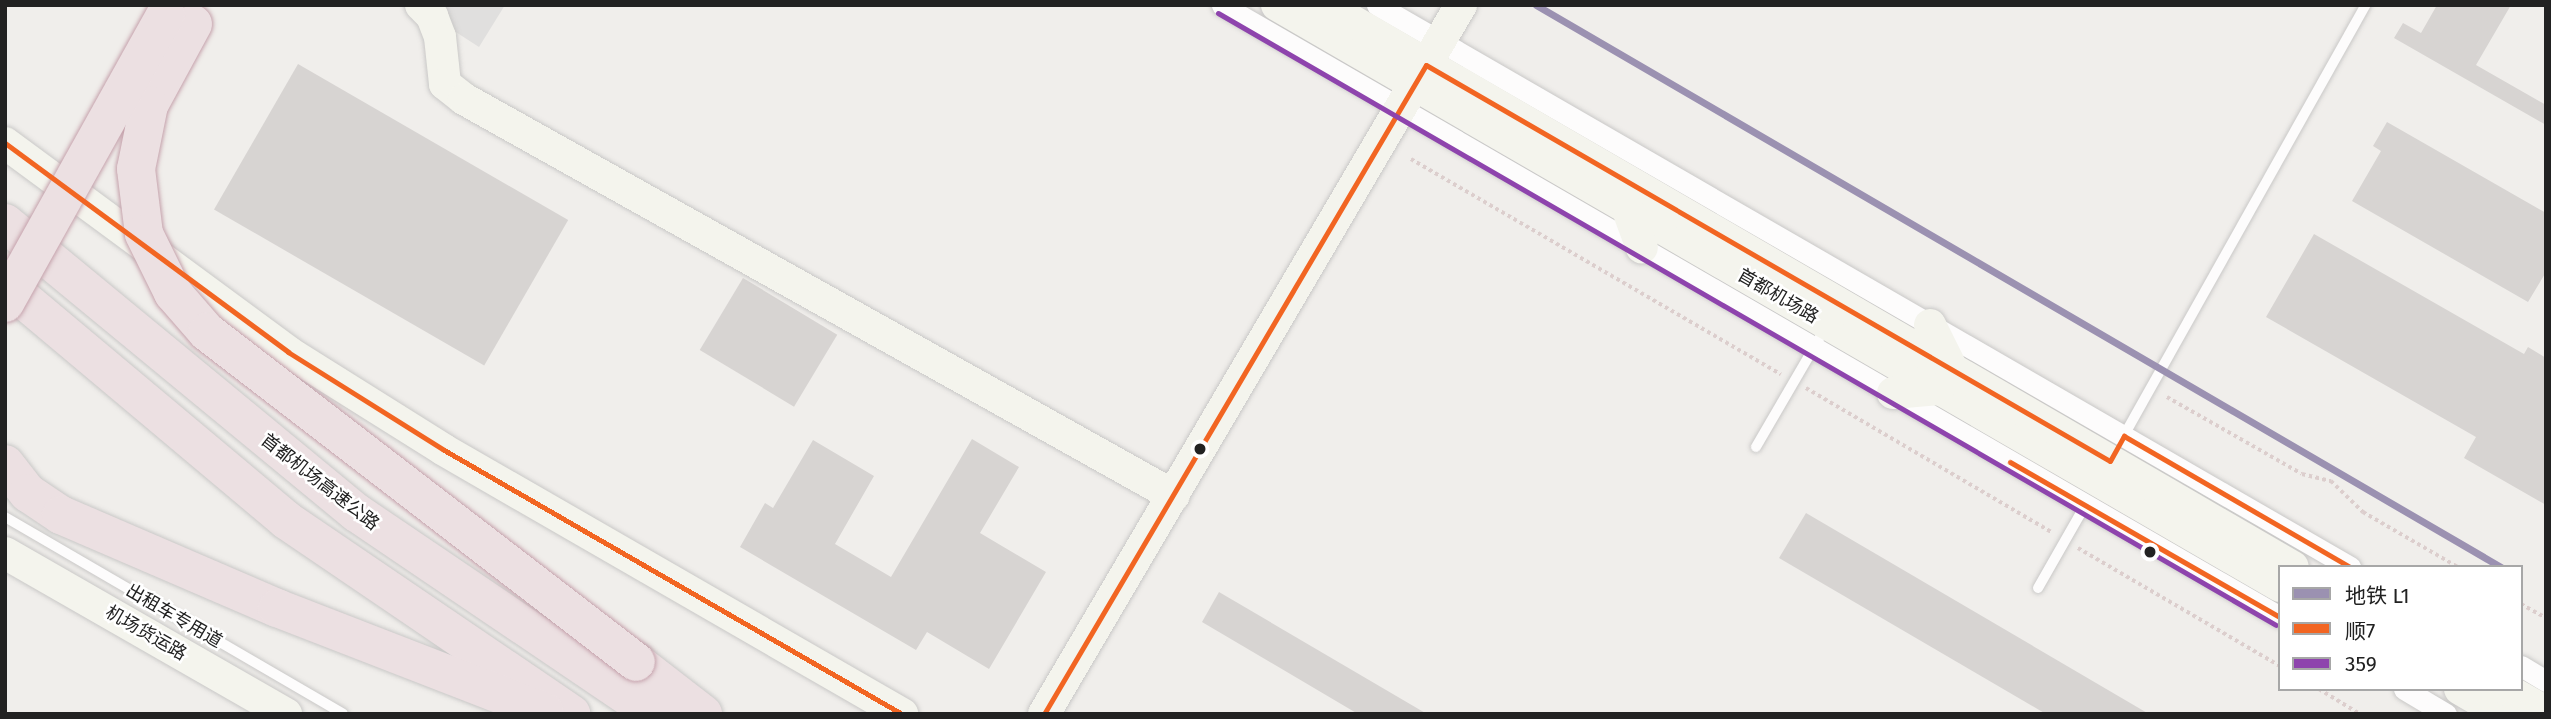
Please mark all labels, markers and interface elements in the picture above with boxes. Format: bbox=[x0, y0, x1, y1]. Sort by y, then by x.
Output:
street label: 首都机场路 bbox=[1734, 264, 1822, 328]
street label: 首都机场高速公路 bbox=[257, 429, 383, 535]
unlabelled marker bbox=[1193, 442, 1207, 456]
unlabelled marker bbox=[2143, 545, 2157, 559]
legend bbox=[2278, 565, 2523, 691]
street label: 出租车专用道 bbox=[122, 580, 226, 652]
text: 地铁 L1 bbox=[2345, 583, 2410, 609]
street label: 机场货运路 bbox=[102, 601, 190, 665]
text: 顺7 bbox=[2345, 618, 2375, 644]
text: 359 bbox=[2345, 651, 2377, 677]

